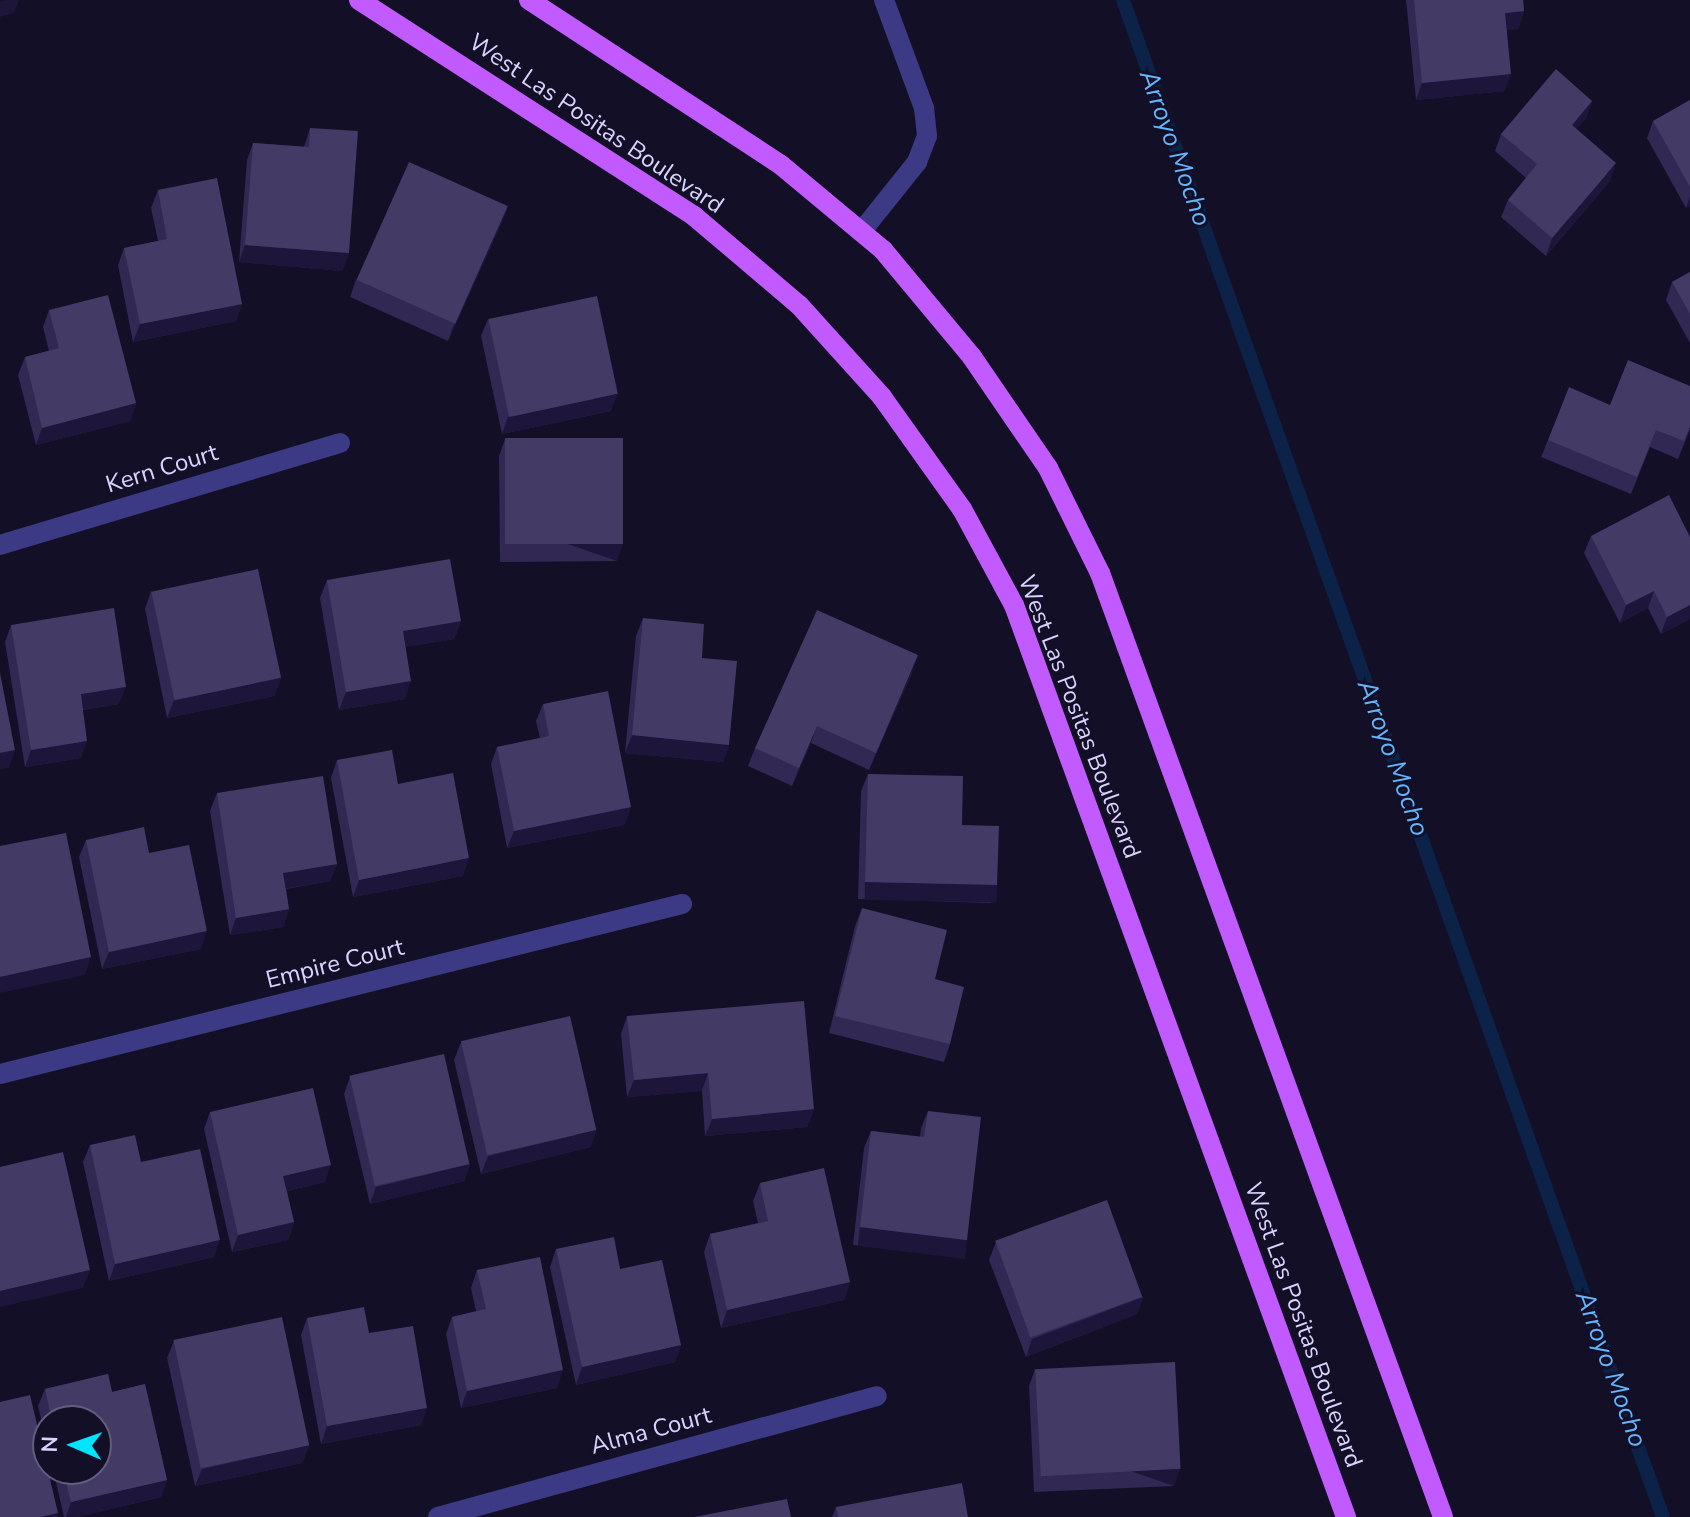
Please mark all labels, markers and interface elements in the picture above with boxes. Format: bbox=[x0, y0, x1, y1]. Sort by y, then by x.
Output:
street label: West Las Positas Boulevard bbox=[463, 28, 729, 220]
water label: Arroyo Mocho bbox=[1132, 66, 1218, 230]
street label: Kern Court bbox=[103, 438, 221, 500]
street label: West Las Positas Boulevard bbox=[1012, 571, 1146, 863]
water label: Arroyo Mocho bbox=[1350, 676, 1436, 840]
street label: Empire Court bbox=[263, 933, 407, 995]
street label: West Las Positas Boulevard bbox=[1238, 1179, 1368, 1471]
water label: Arroyo Mocho bbox=[1568, 1287, 1654, 1451]
street label: Alma Court bbox=[587, 1401, 715, 1461]
north arrow bbox=[32, 1405, 112, 1485]
text: N bbox=[35, 1435, 65, 1453]

